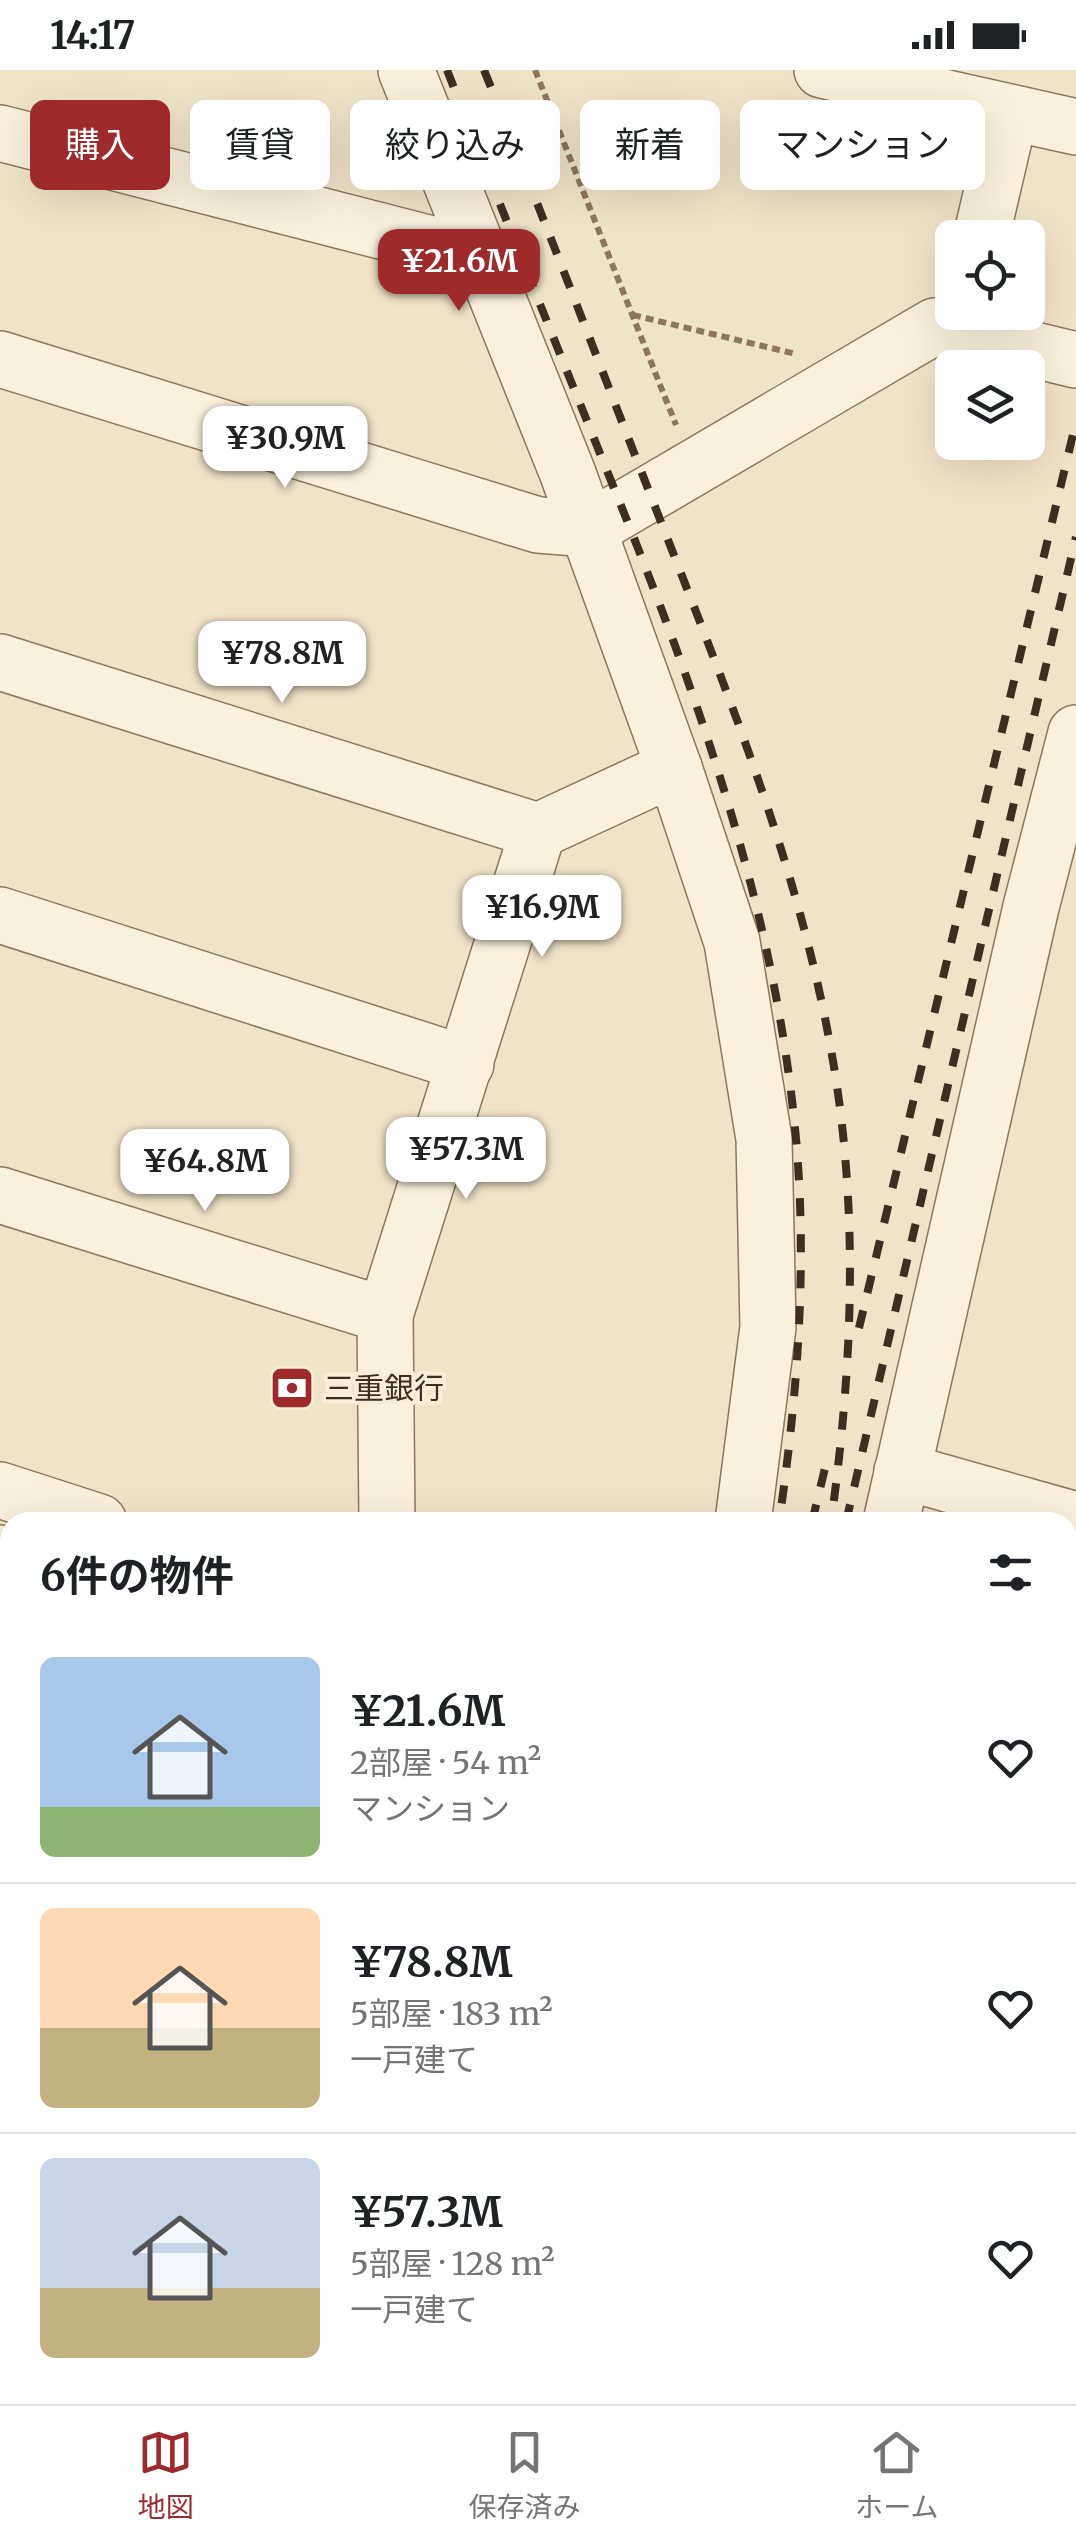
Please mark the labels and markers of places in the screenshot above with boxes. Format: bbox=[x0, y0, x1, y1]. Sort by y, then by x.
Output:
pin: ¥21.6M bbox=[378, 229, 540, 314]
pin: ¥30.9M bbox=[204, 406, 366, 491]
pin: ¥78.8M bbox=[201, 621, 363, 706]
pin: ¥16.9M bbox=[461, 875, 623, 960]
pin: ¥57.3M bbox=[385, 1117, 547, 1202]
pin: ¥64.8M bbox=[124, 1129, 286, 1214]
bank icon: 三重銀行 bbox=[269, 1365, 315, 1411]
place label: 三重銀行 bbox=[324, 1369, 444, 1407]

